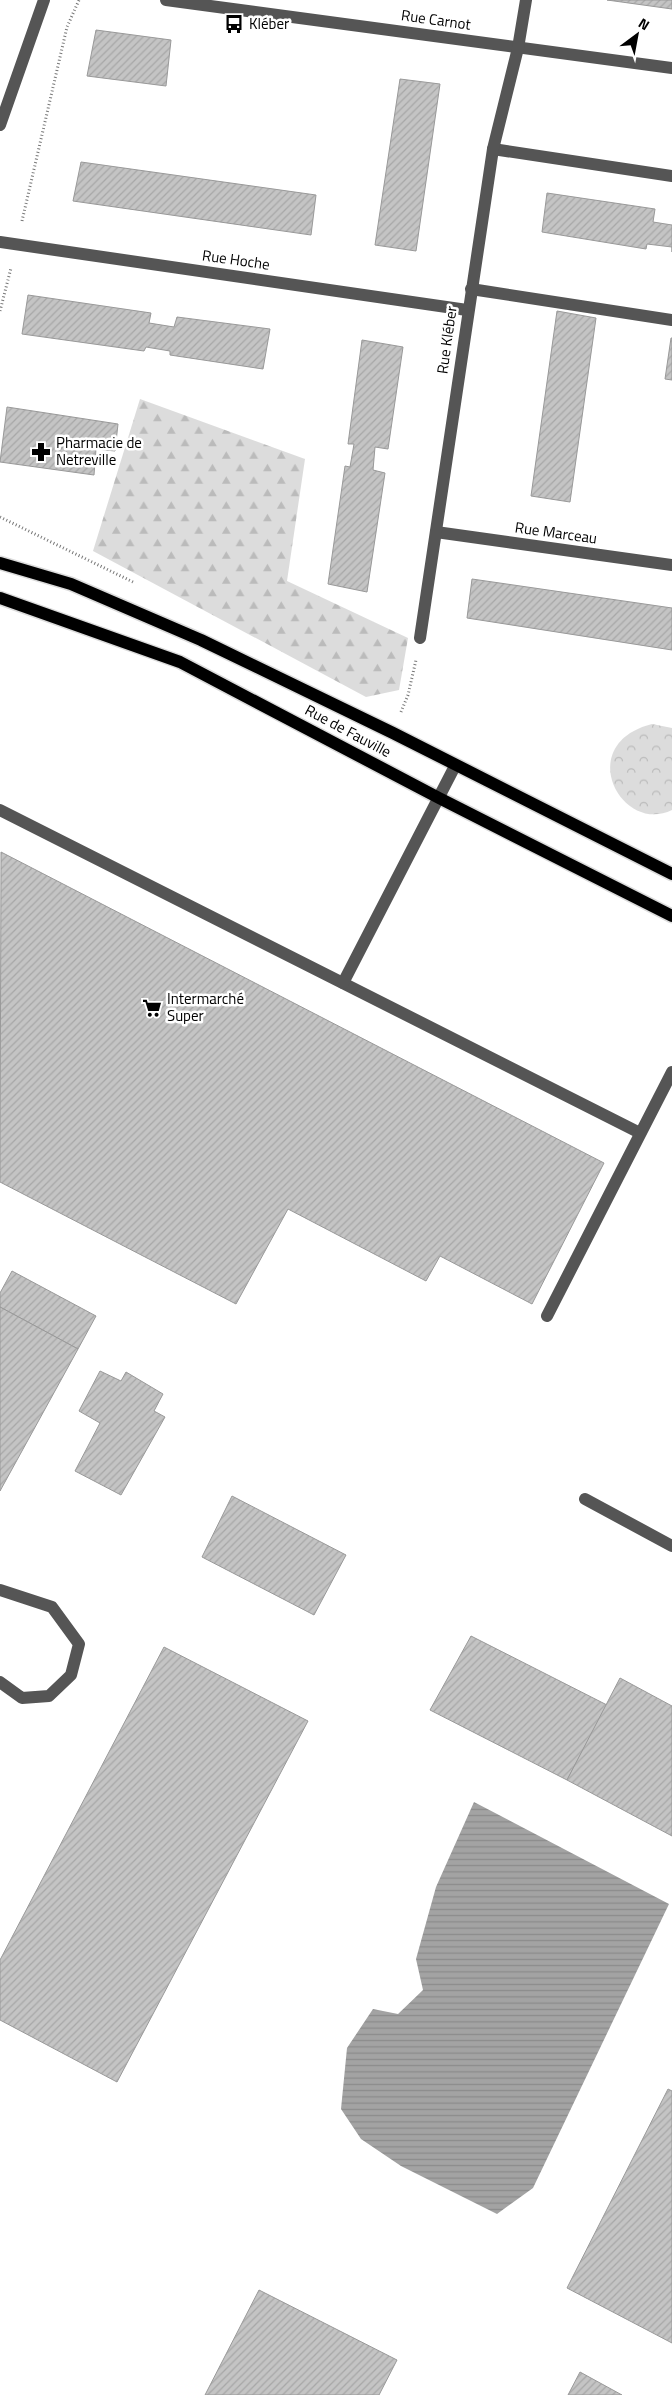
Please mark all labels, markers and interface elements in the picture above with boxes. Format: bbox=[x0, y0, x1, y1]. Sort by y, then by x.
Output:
street label: Rue Carnot bbox=[400, 3, 473, 36]
north arrow bbox=[612, 10, 662, 60]
place label: Kléber bbox=[249, 12, 289, 35]
text: N bbox=[634, 12, 654, 35]
bus stop icon: Kléber bbox=[223, 13, 245, 35]
street label: Rue Hoche bbox=[201, 243, 271, 276]
street label: Rue Kléber bbox=[430, 305, 463, 375]
place label: Pharmacie de Netreville bbox=[56, 431, 142, 471]
pharmacy icon: Pharmacie de Netreville bbox=[30, 441, 52, 463]
street label: Rue Marceau bbox=[514, 515, 599, 550]
street label: Rue de Fauville bbox=[301, 698, 395, 763]
place label: Intermarché Super bbox=[167, 987, 244, 1027]
supermarket icon: Intermarché Super bbox=[141, 997, 163, 1019]

